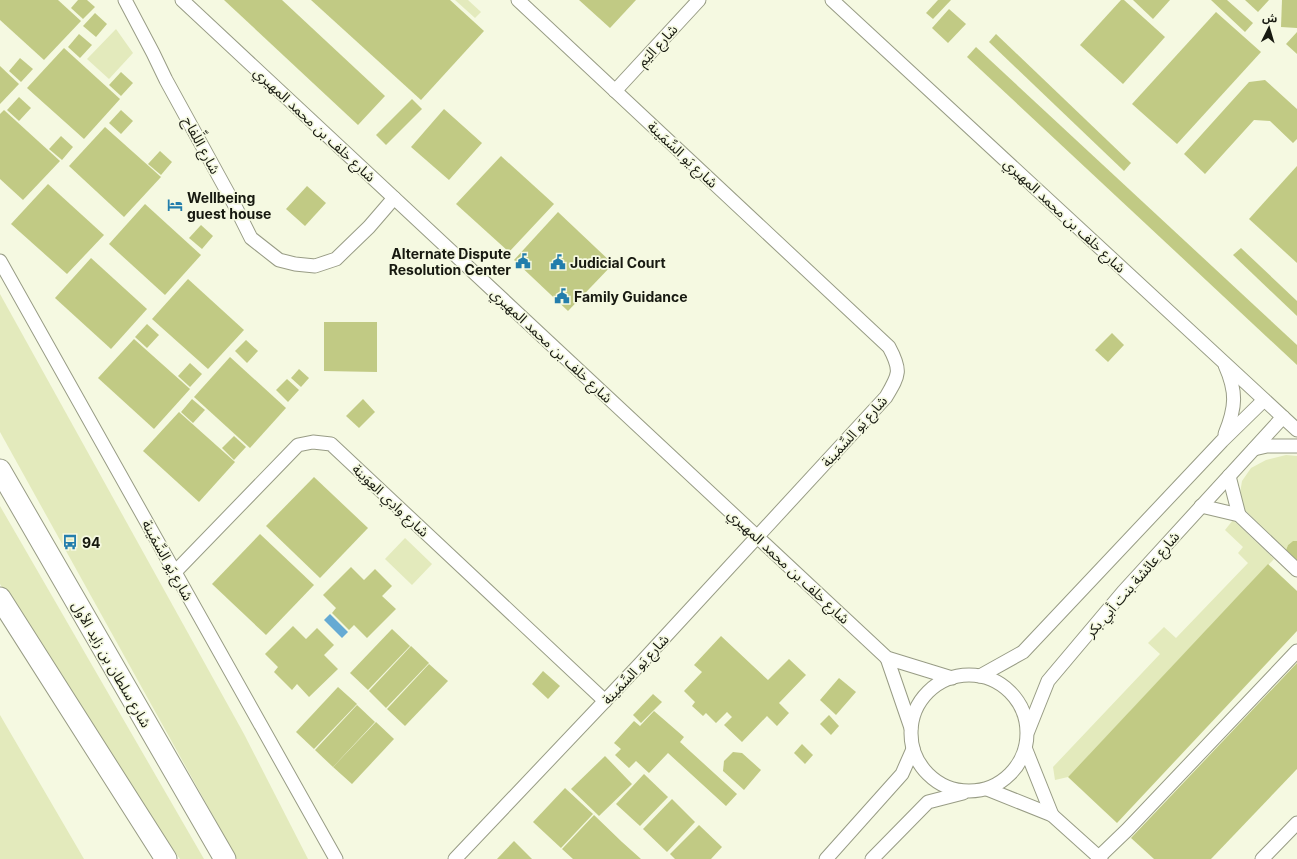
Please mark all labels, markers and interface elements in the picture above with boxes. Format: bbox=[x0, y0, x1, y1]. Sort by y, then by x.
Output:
north arrow bbox=[1249, 8, 1289, 48]
text: ش bbox=[1262, 10, 1278, 26]
street label: شارع اليَم bbox=[633, 20, 683, 72]
street label: شارع خلف بن محمد المهيري bbox=[248, 63, 379, 187]
street label: شارع اللِّفاح bbox=[177, 112, 227, 178]
street label: شارع يَو السِّمَينة bbox=[642, 117, 722, 193]
street label: شارع خلف بن محمد المهيري bbox=[998, 154, 1129, 278]
place label: Wellbeing guest house bbox=[187, 189, 271, 222]
hotel icon: Wellbeing guest house bbox=[166, 196, 184, 214]
place label: Alternate Dispute Resolution Center bbox=[389, 245, 511, 278]
public building icon: Alternate Dispute Resolution Center bbox=[514, 252, 532, 270]
public building icon: Judicial Court bbox=[549, 253, 567, 271]
place label: Judicial Court bbox=[570, 254, 666, 271]
street label: شارع خلف بن محمد المهيري bbox=[485, 284, 616, 408]
public building icon: Family Guidance bbox=[553, 287, 571, 305]
place label: Family Guidance bbox=[574, 288, 688, 305]
street label: شارع يَو السِّمَينة bbox=[818, 392, 893, 472]
street label: شارع وادِي العِوَينة bbox=[347, 460, 433, 542]
street label: شارع خلف بن محمد المهيري bbox=[722, 505, 853, 629]
street label: شارع يَو السِّمَينة bbox=[136, 517, 197, 605]
street label: شارع عائشة بنت أبي بكر bbox=[1081, 528, 1185, 643]
bus stop icon: 94 bbox=[61, 533, 79, 551]
place label: 94 bbox=[82, 534, 101, 551]
street label: شارع سلطان بن زايد الأول bbox=[66, 598, 155, 732]
street label: شارع يَو السِّمَينة bbox=[598, 630, 674, 710]

